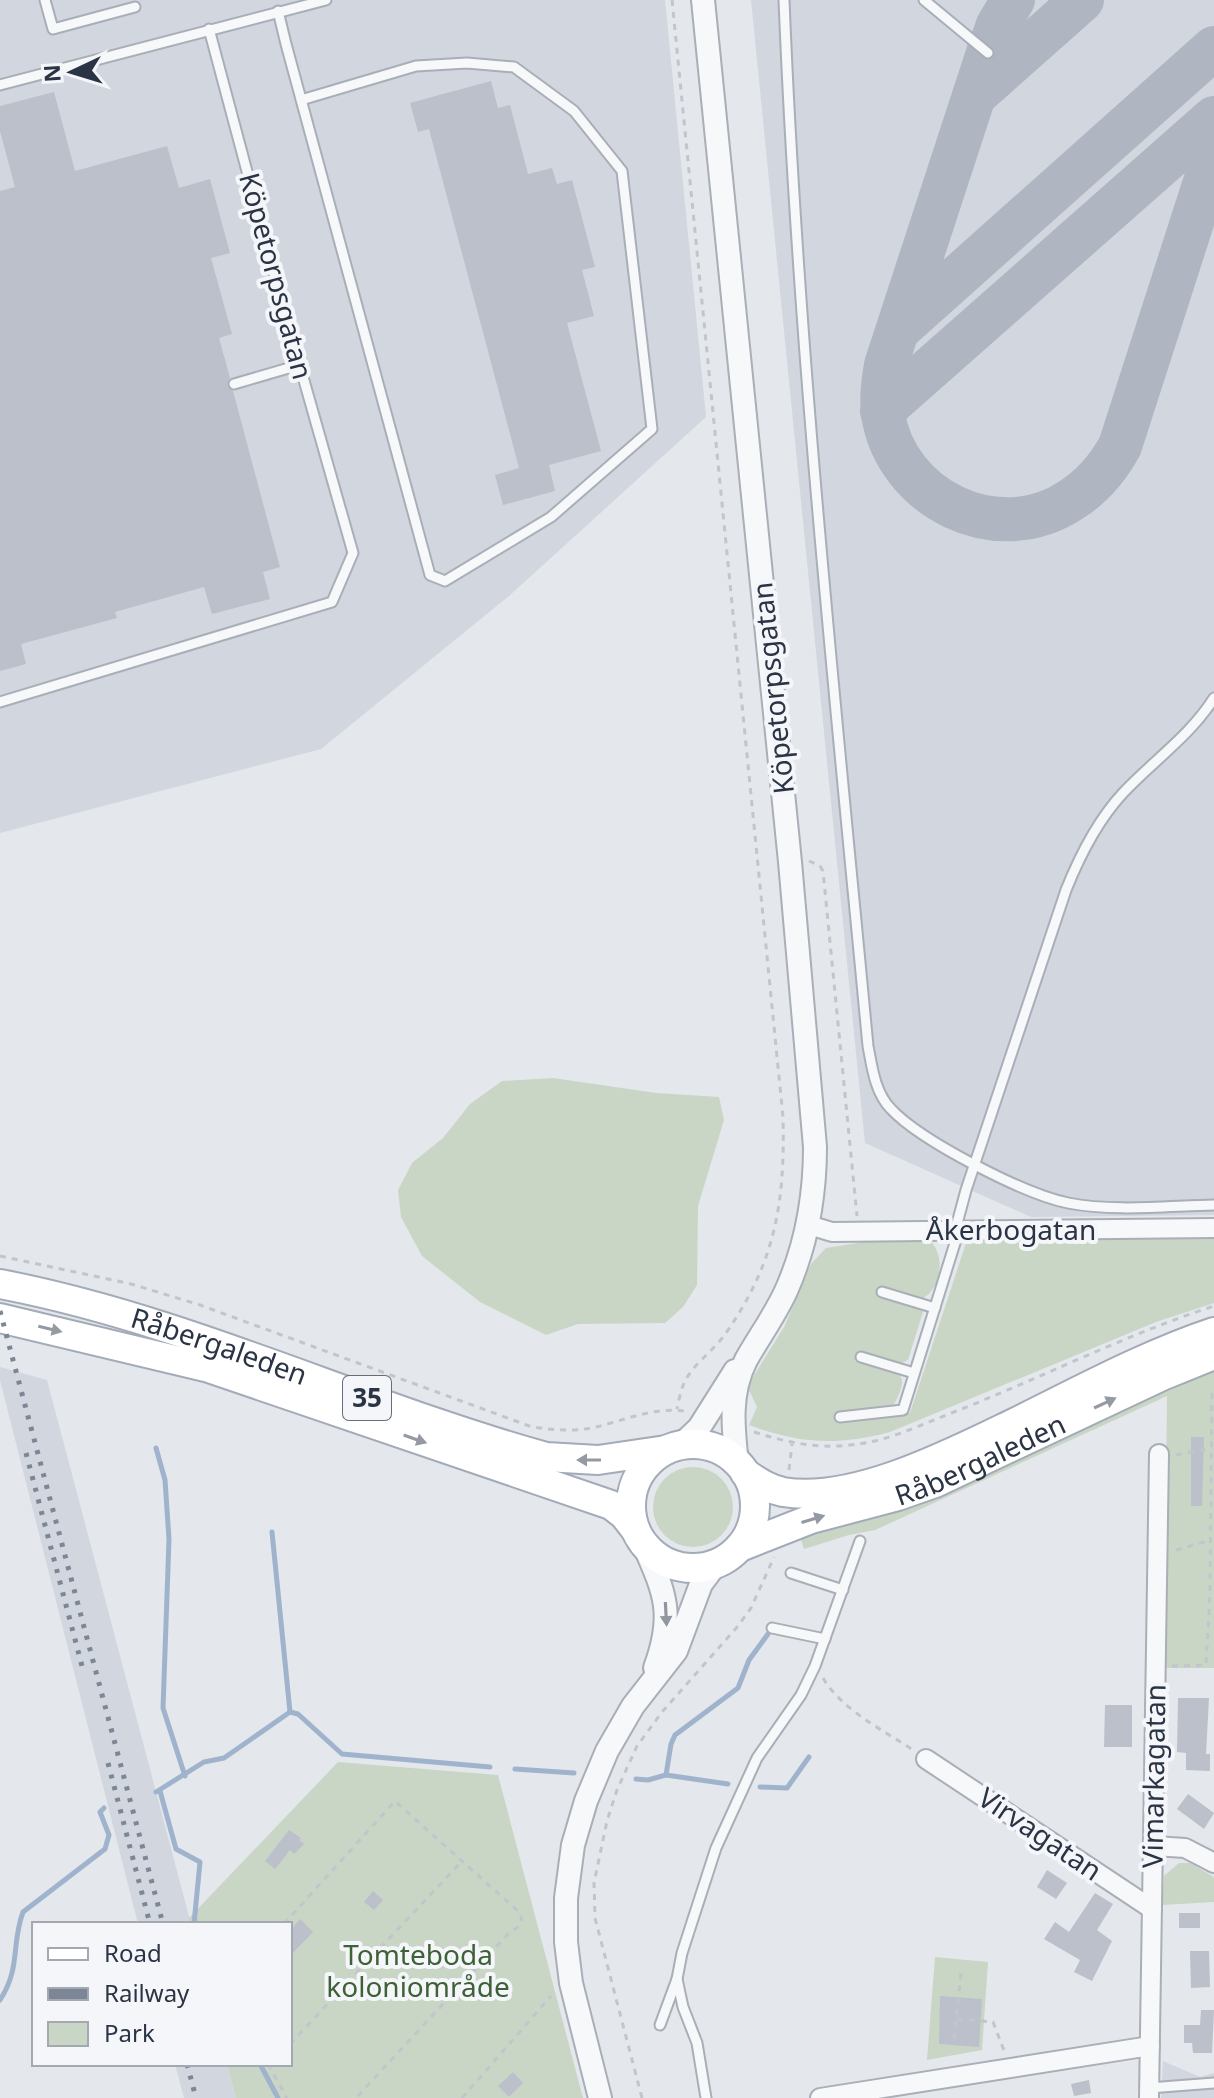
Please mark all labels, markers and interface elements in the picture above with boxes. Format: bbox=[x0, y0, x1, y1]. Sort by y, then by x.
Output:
north arrow bbox=[32, 32, 112, 112]
text: N bbox=[35, 63, 67, 83]
street label: Köpetorpsgatan bbox=[231, 168, 323, 383]
street label: Köpetorpsgatan bbox=[742, 580, 802, 796]
street label: Åkerbogatan bbox=[926, 1210, 1096, 1248]
street label: Råbergaleden bbox=[127, 1298, 313, 1393]
one-way arrow bbox=[38, 1323, 63, 1336]
road number: 35 bbox=[343, 1376, 391, 1420]
one-way arrow bbox=[1094, 1396, 1117, 1410]
street label: Råbergaleden bbox=[889, 1404, 1071, 1514]
one-way arrow bbox=[403, 1433, 427, 1445]
one-way arrow bbox=[576, 1454, 601, 1466]
one-way arrow bbox=[801, 1513, 825, 1525]
one-way arrow bbox=[659, 1602, 672, 1627]
street label: Vimarkagatan bbox=[1132, 1684, 1174, 1868]
street label: Virvagatan bbox=[971, 1778, 1110, 1889]
legend bbox=[32, 1922, 292, 2066]
park label: Tomteboda koloniområde bbox=[326, 1935, 510, 2005]
text: Road bbox=[104, 1936, 162, 1969]
text: Railway bbox=[104, 1976, 190, 2009]
text: Park bbox=[104, 2016, 155, 2049]

